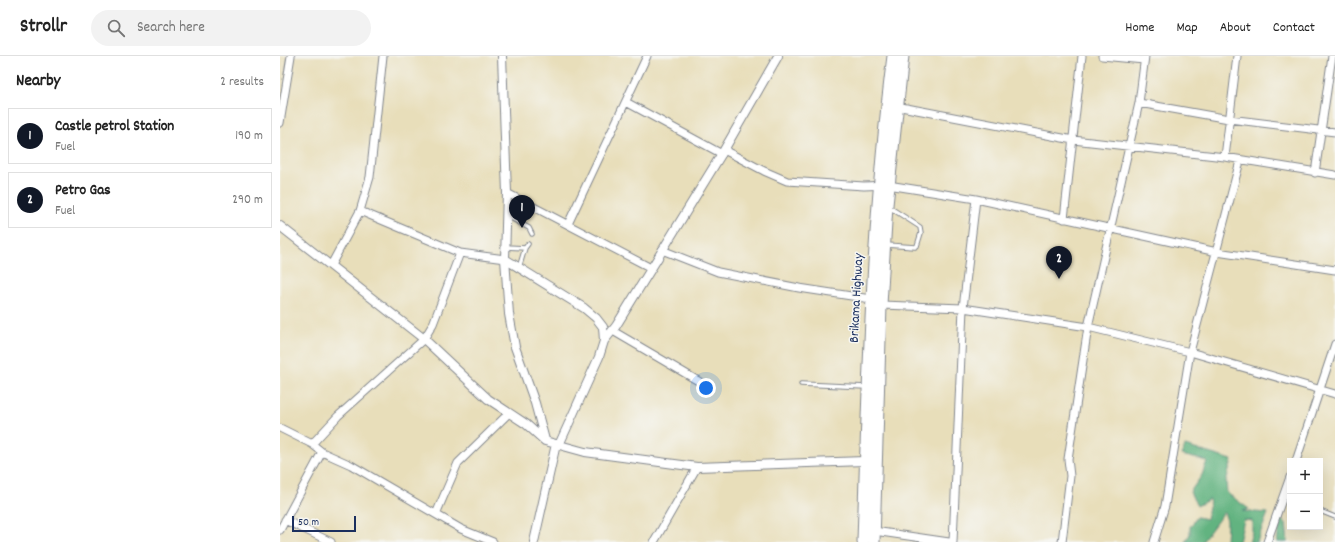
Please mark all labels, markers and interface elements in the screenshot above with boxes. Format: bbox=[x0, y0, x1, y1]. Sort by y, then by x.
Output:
search box bbox=[91, 10, 371, 46]
text: Strollr bbox=[20, 14, 67, 41]
icon: search bbox=[105, 17, 127, 39]
text: Search here bbox=[137, 17, 205, 39]
text: Home bbox=[1125, 18, 1154, 38]
text: Map bbox=[1176, 18, 1198, 38]
text: About bbox=[1220, 18, 1251, 38]
text: Contact bbox=[1273, 18, 1315, 38]
text: Nearby bbox=[16, 70, 60, 94]
text: 2 results bbox=[220, 73, 264, 92]
text: Castle petrol Station bbox=[55, 116, 174, 138]
text: 1 bbox=[29, 127, 31, 146]
text: 190 m bbox=[235, 127, 263, 146]
text: Fuel bbox=[55, 138, 75, 157]
text: Petro Gas bbox=[55, 180, 111, 202]
text: 2 bbox=[27, 191, 33, 210]
text: 290 m bbox=[232, 191, 263, 210]
pin: 1 bbox=[509, 195, 535, 228]
text: Fuel bbox=[55, 202, 75, 221]
pin: 2 bbox=[1046, 246, 1072, 279]
street label: Brikama Highway bbox=[845, 252, 869, 343]
your location bbox=[696, 378, 716, 398]
map controls bbox=[1287, 458, 1323, 530]
button: + bbox=[1287, 458, 1323, 494]
button: − bbox=[1287, 494, 1323, 530]
scale bar bbox=[292, 514, 356, 533]
text: 50 m bbox=[298, 515, 319, 531]

